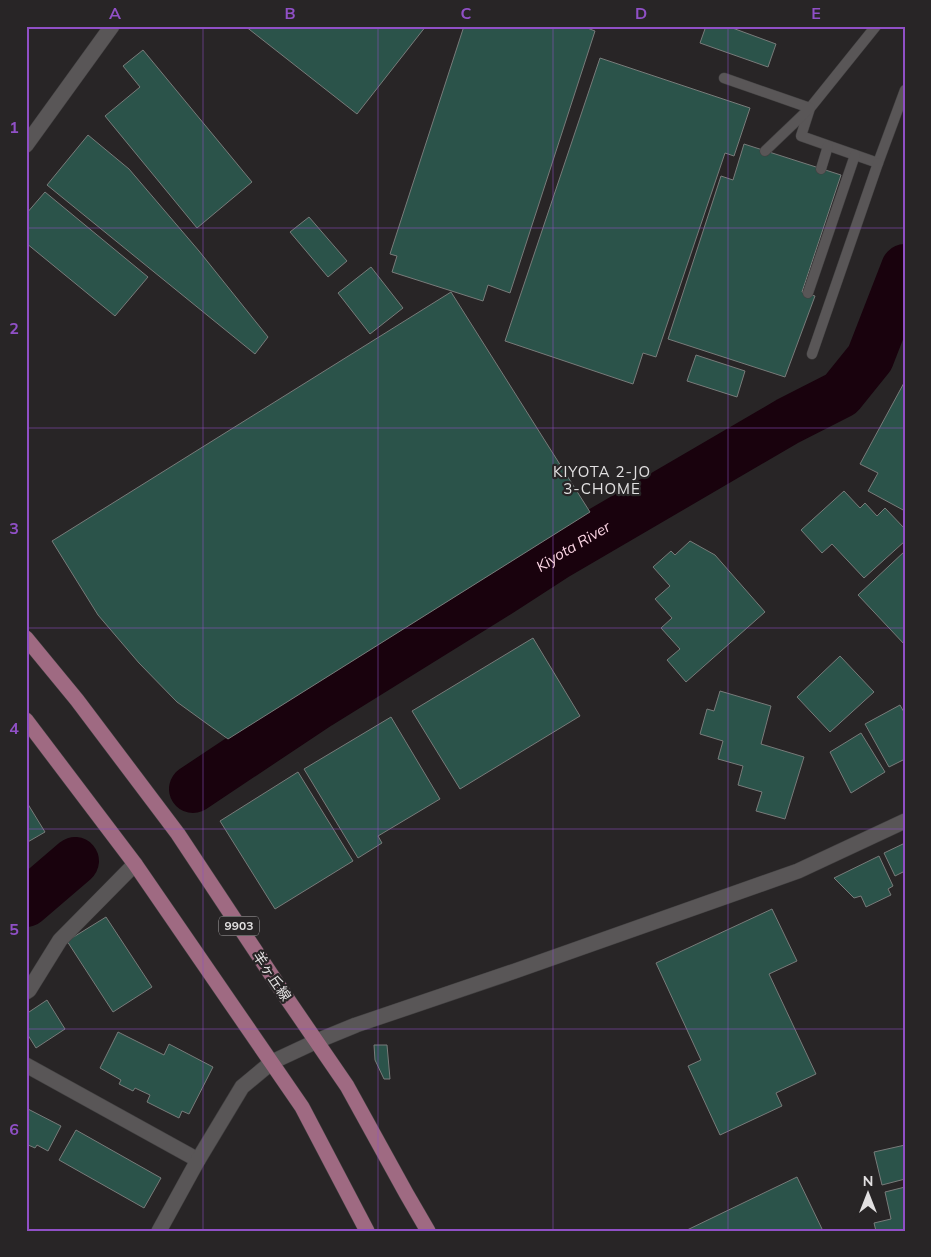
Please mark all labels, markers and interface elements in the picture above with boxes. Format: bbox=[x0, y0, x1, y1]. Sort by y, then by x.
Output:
text: A bbox=[109, 3, 121, 23]
text: B bbox=[284, 3, 296, 23]
text: C bbox=[461, 3, 472, 23]
text: D bbox=[635, 3, 647, 23]
text: E bbox=[811, 3, 821, 23]
text: 1 bbox=[9, 117, 19, 137]
text: 2 bbox=[9, 318, 19, 338]
district label: KIYOTA 2-JO 3-CHOME bbox=[553, 462, 651, 498]
water label: Kiyota River bbox=[532, 517, 614, 576]
text: 3 bbox=[9, 518, 19, 538]
text: 4 bbox=[9, 718, 19, 738]
road number: 9903 bbox=[219, 916, 259, 936]
text: 5 bbox=[9, 919, 19, 939]
street label: 羊ヶ丘線 bbox=[249, 948, 295, 1004]
text: 6 bbox=[9, 1119, 19, 1139]
north arrow bbox=[844, 1170, 894, 1220]
text: N bbox=[863, 1172, 873, 1190]

